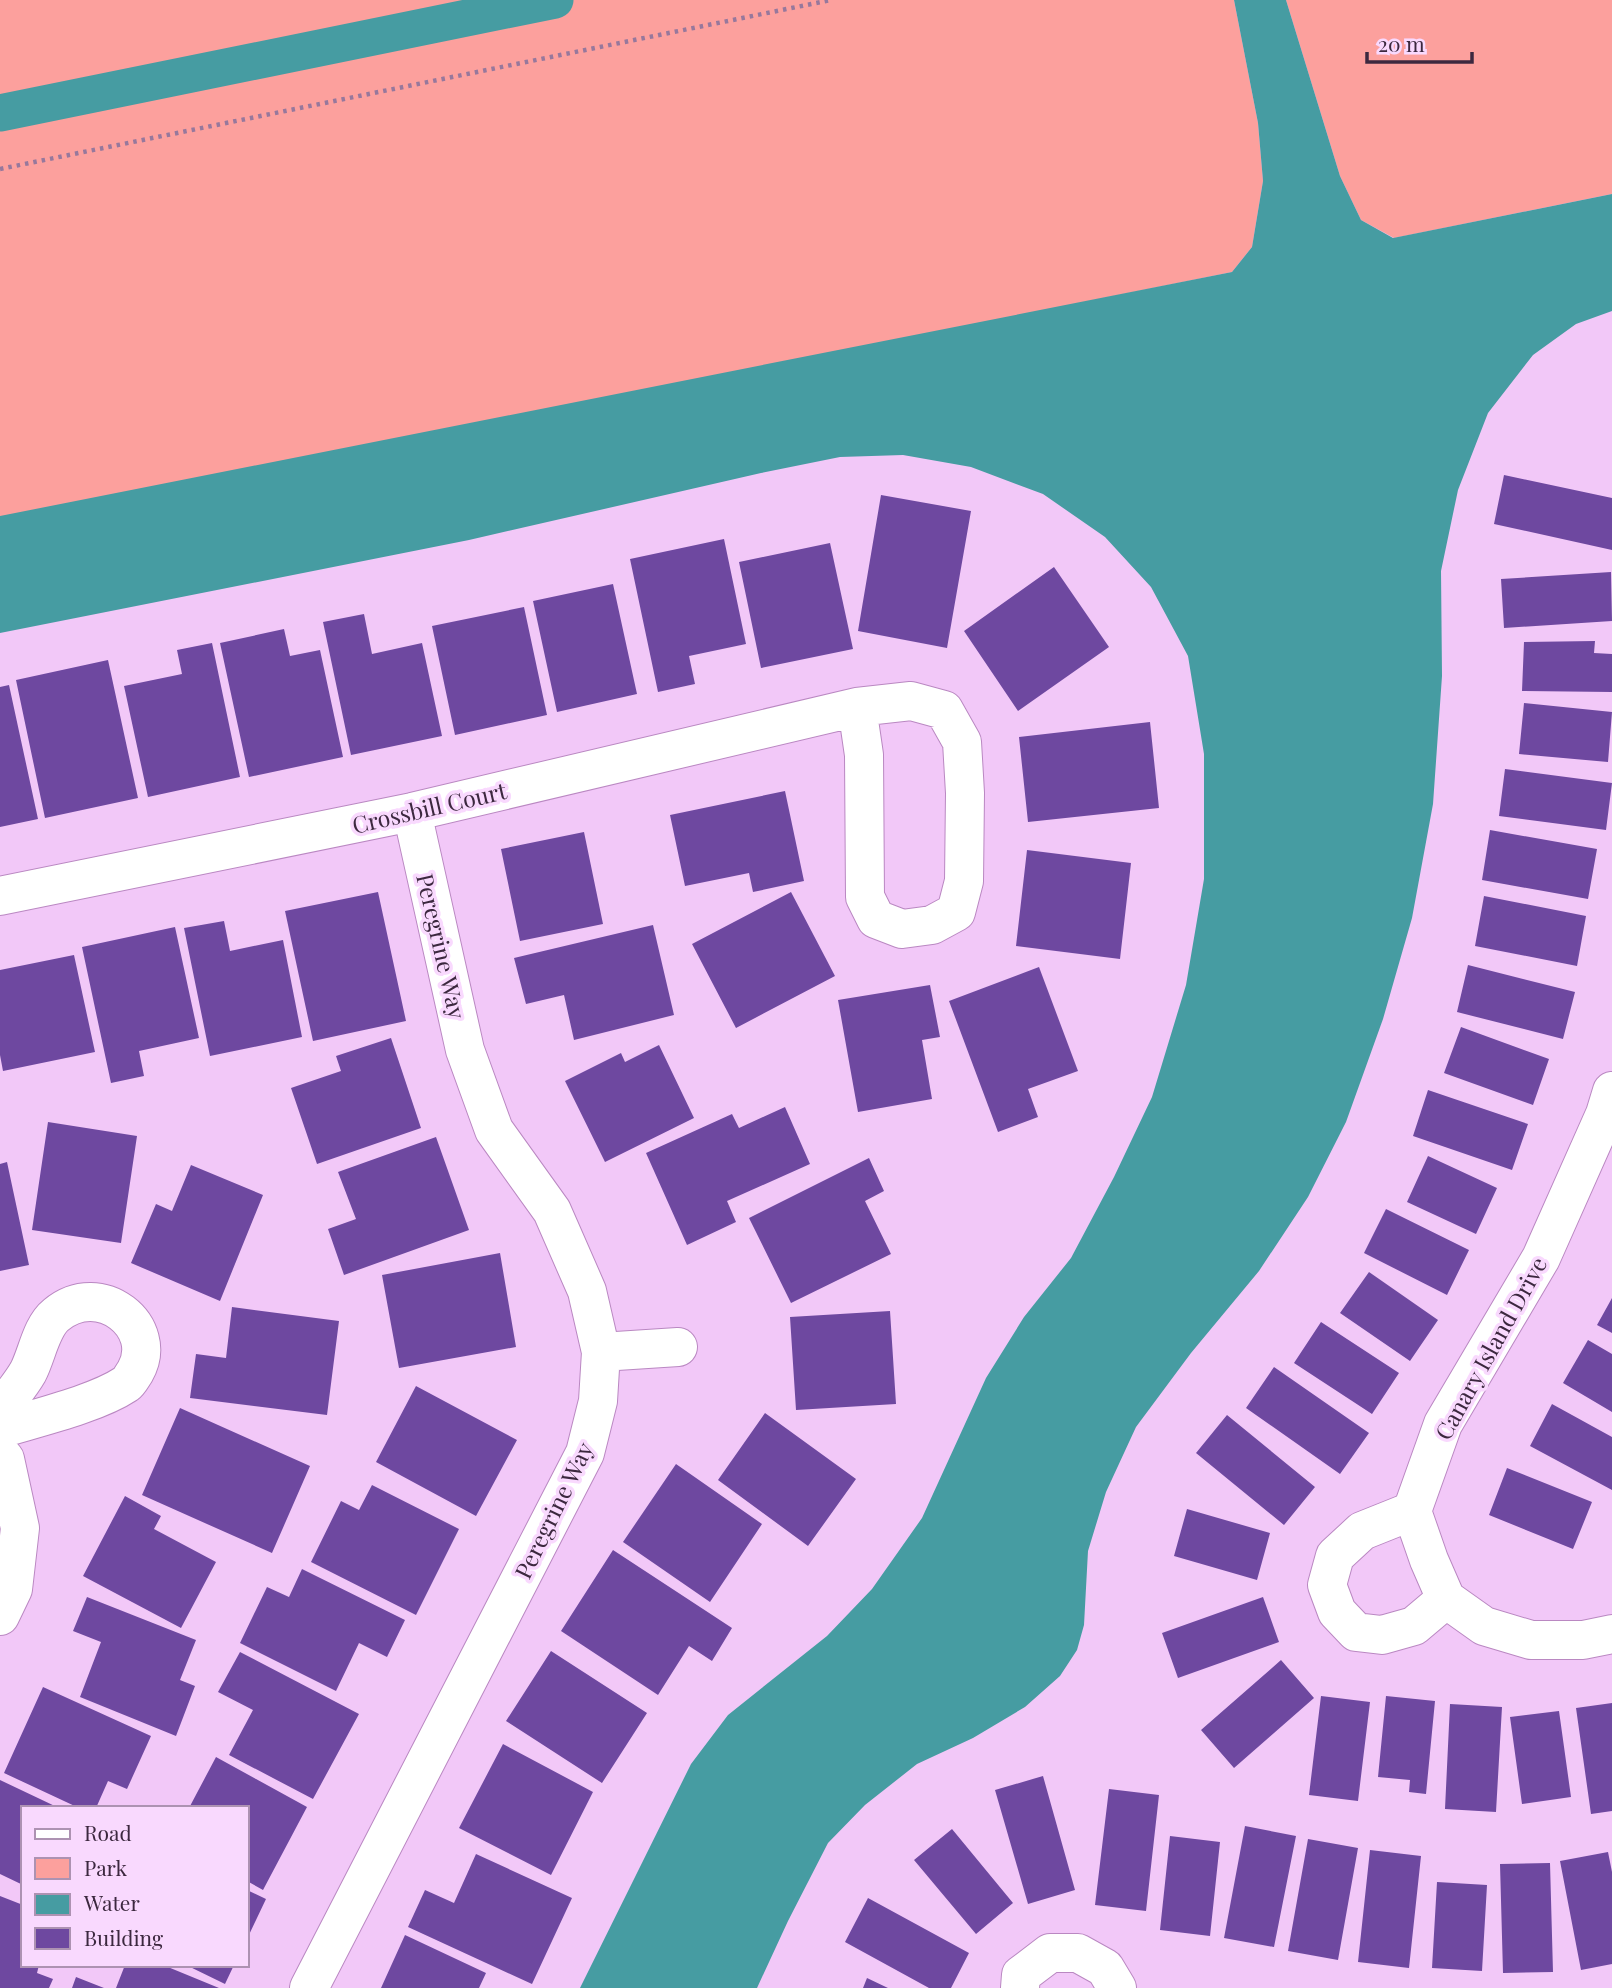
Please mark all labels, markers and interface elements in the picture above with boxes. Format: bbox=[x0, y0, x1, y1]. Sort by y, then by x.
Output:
scale bar bbox=[1367, 21, 1472, 65]
text: 20 m bbox=[1378, 29, 1425, 57]
street label: Crossbill Court bbox=[349, 774, 510, 840]
street label: Peregrine Way bbox=[410, 870, 474, 1022]
street label: Canary Island Drive bbox=[1427, 1251, 1553, 1445]
street label: Peregrine Way bbox=[507, 1436, 600, 1583]
legend bbox=[21, 1806, 248, 1967]
text: Road bbox=[84, 1818, 132, 1846]
text: Park bbox=[84, 1853, 128, 1881]
text: Water bbox=[83, 1888, 140, 1916]
text: Building bbox=[84, 1923, 163, 1951]

